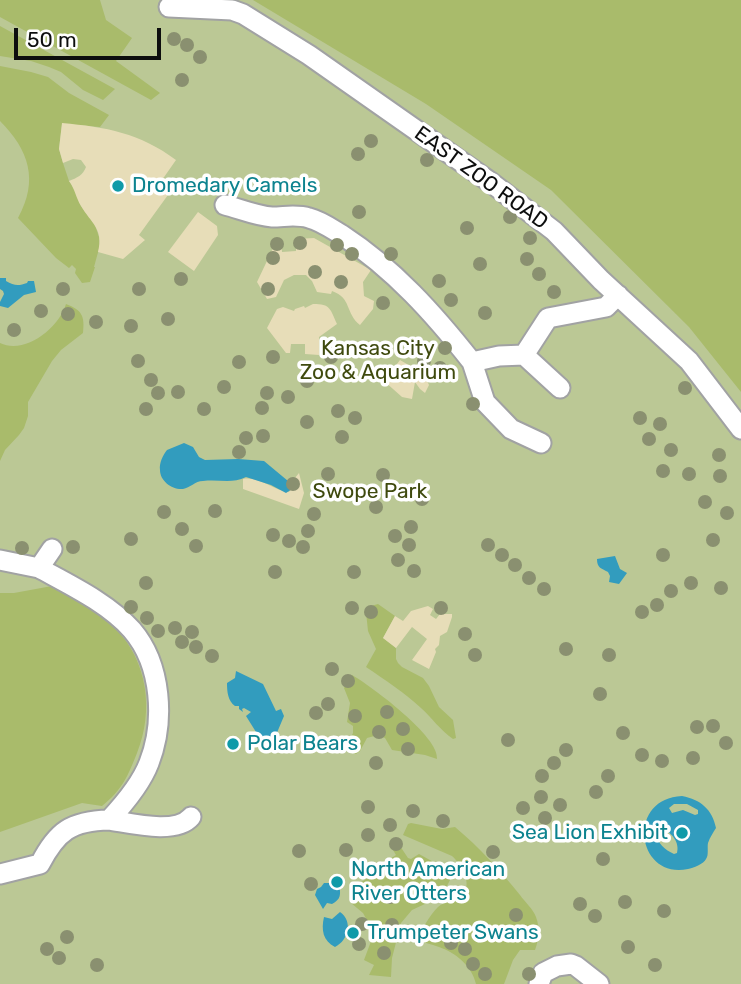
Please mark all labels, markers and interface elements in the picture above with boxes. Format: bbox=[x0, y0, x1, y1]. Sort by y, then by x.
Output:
scale bar bbox=[18, 14, 164, 58]
text: 50 m bbox=[27, 27, 77, 52]
street label: EAST ZOO ROAD bbox=[409, 121, 553, 235]
place label: Dromedary Camels bbox=[132, 173, 317, 199]
marker: Dromedary Camels bbox=[110, 178, 126, 194]
park label: Kansas City Zoo & Aquarium bbox=[300, 336, 456, 386]
park label: Swope Park bbox=[313, 479, 427, 505]
place label: Polar Bears bbox=[247, 731, 358, 757]
marker: Polar Bears bbox=[225, 736, 241, 752]
place label: Sea Lion Exhibit bbox=[512, 820, 668, 846]
marker: Sea Lion Exhibit bbox=[674, 825, 690, 841]
place label: North American River Otters bbox=[351, 857, 505, 907]
marker: North American River Otters bbox=[329, 874, 345, 890]
place label: Trumpeter Swans bbox=[367, 920, 539, 946]
marker: Trumpeter Swans bbox=[345, 925, 361, 941]

